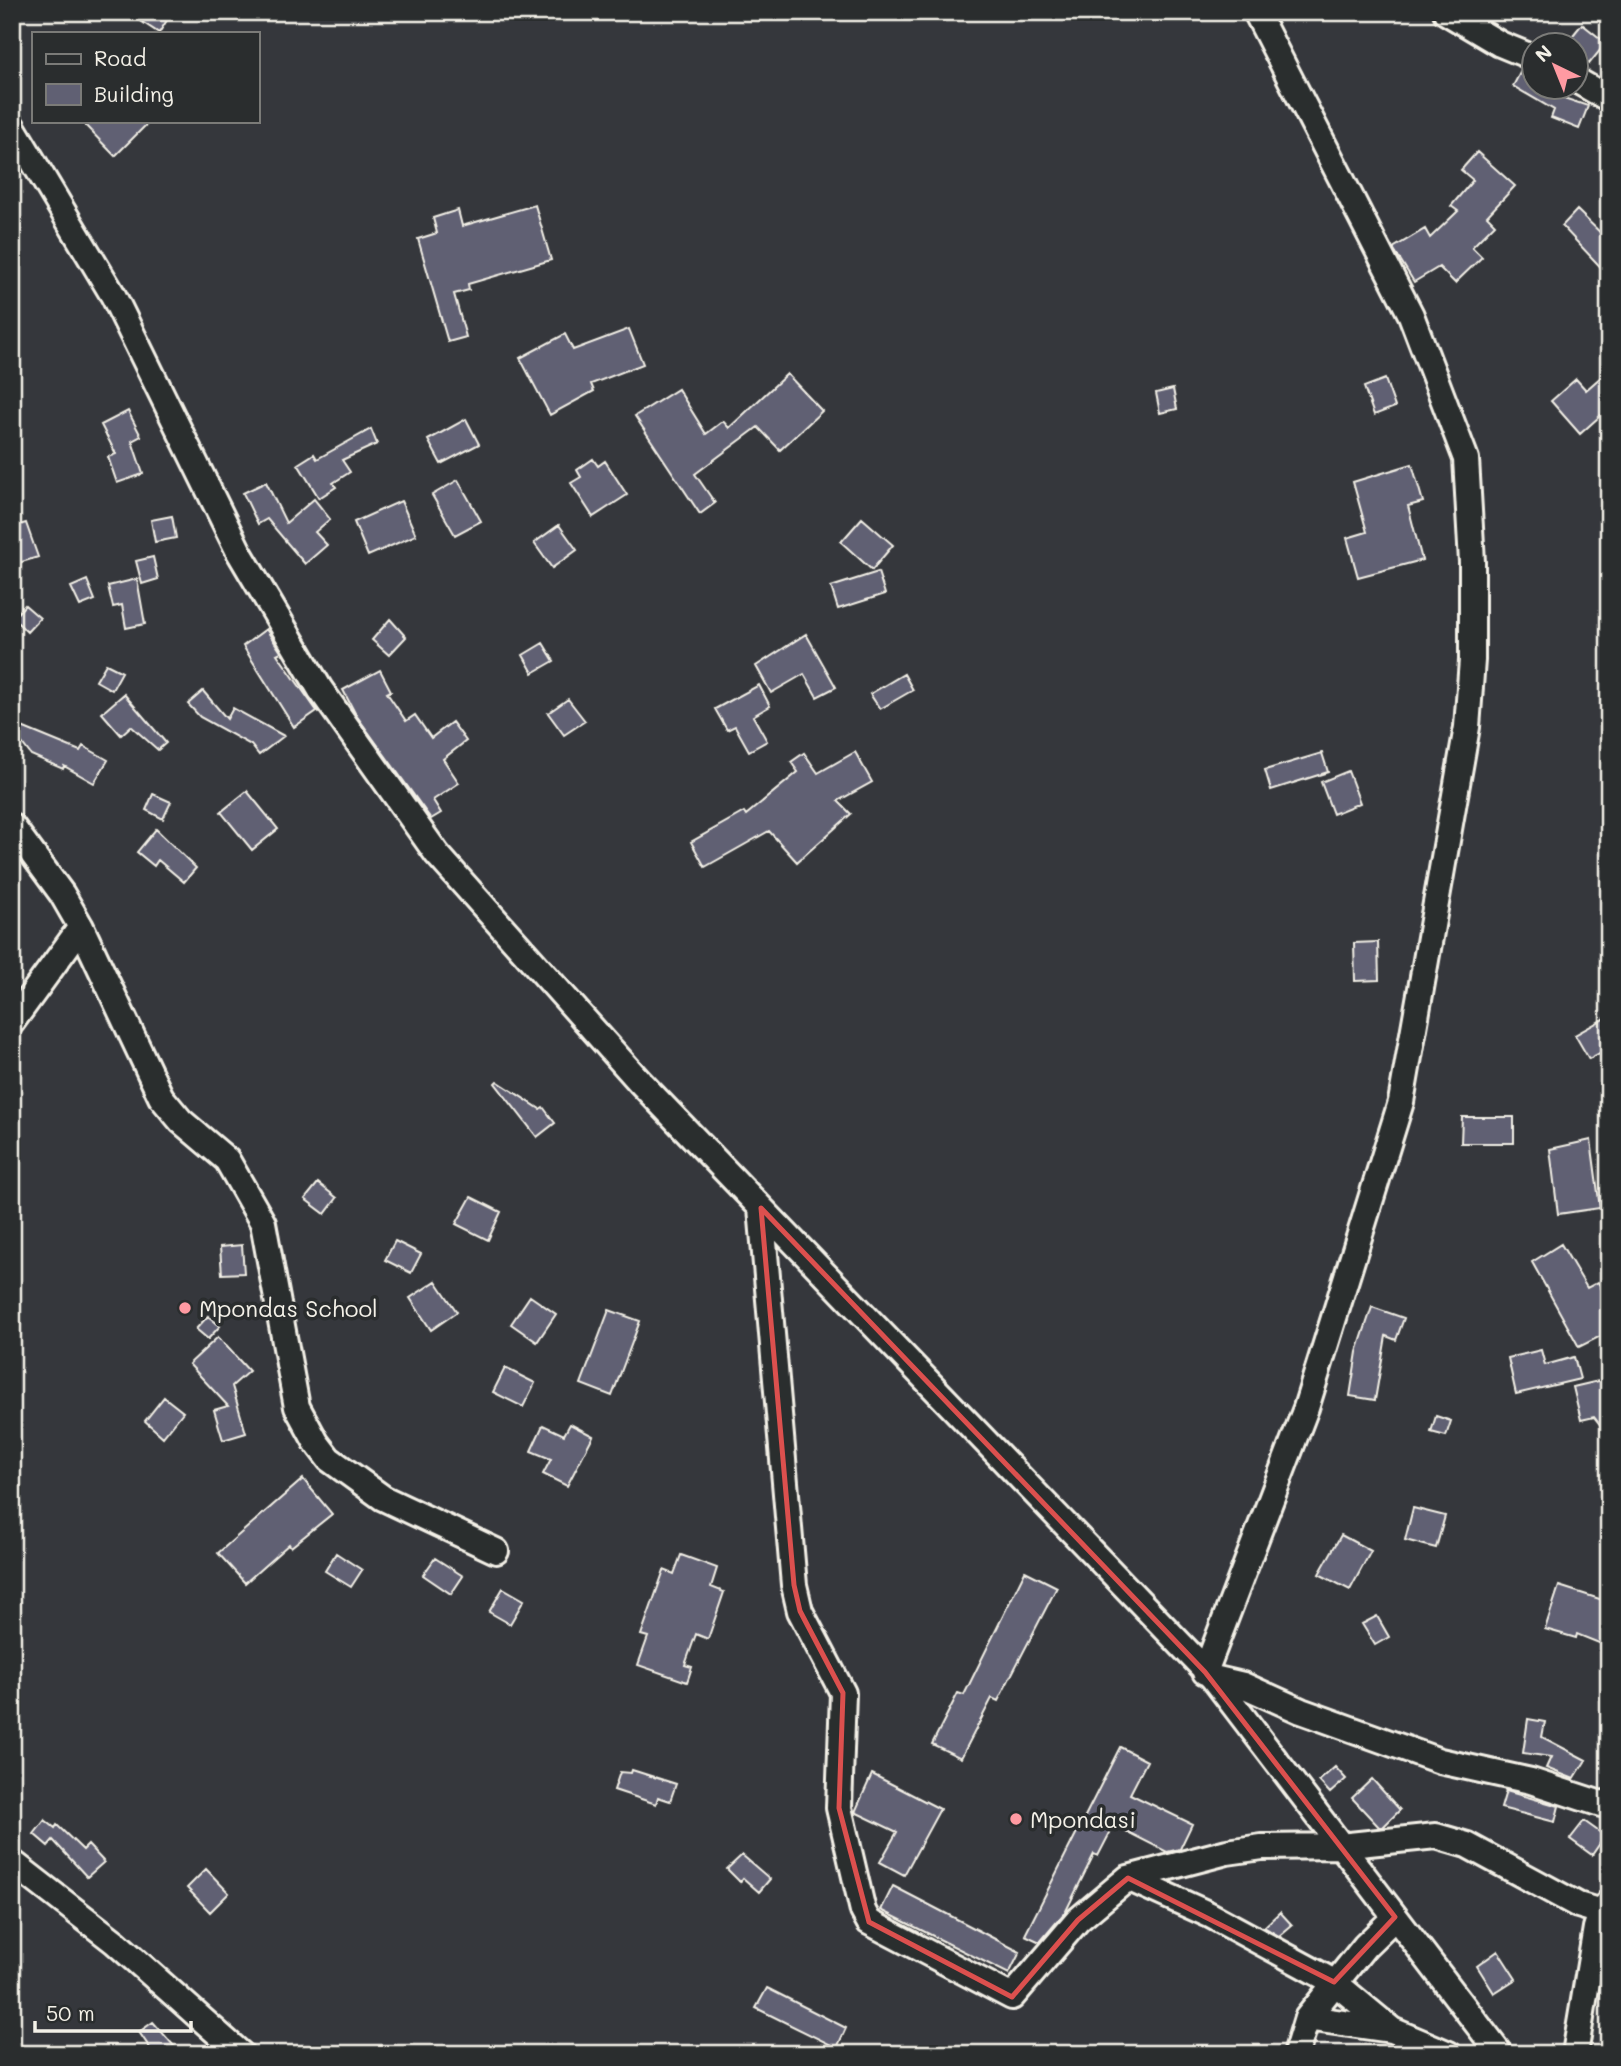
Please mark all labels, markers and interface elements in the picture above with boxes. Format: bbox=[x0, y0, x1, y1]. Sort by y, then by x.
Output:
legend bbox=[32, 32, 259, 122]
north arrow bbox=[1520, 32, 1590, 102]
text: N bbox=[1529, 39, 1557, 67]
text: Road bbox=[94, 44, 146, 71]
text: Building bbox=[94, 80, 174, 107]
place label: Mpondas School bbox=[199, 1293, 378, 1323]
marker: Mpondas School bbox=[177, 1300, 193, 1316]
place label: Mpondasi bbox=[1030, 1804, 1136, 1834]
marker: Mpondasi bbox=[1008, 1811, 1024, 1827]
scale bar bbox=[35, 1989, 191, 2033]
text: 50 m bbox=[46, 1999, 95, 2026]

